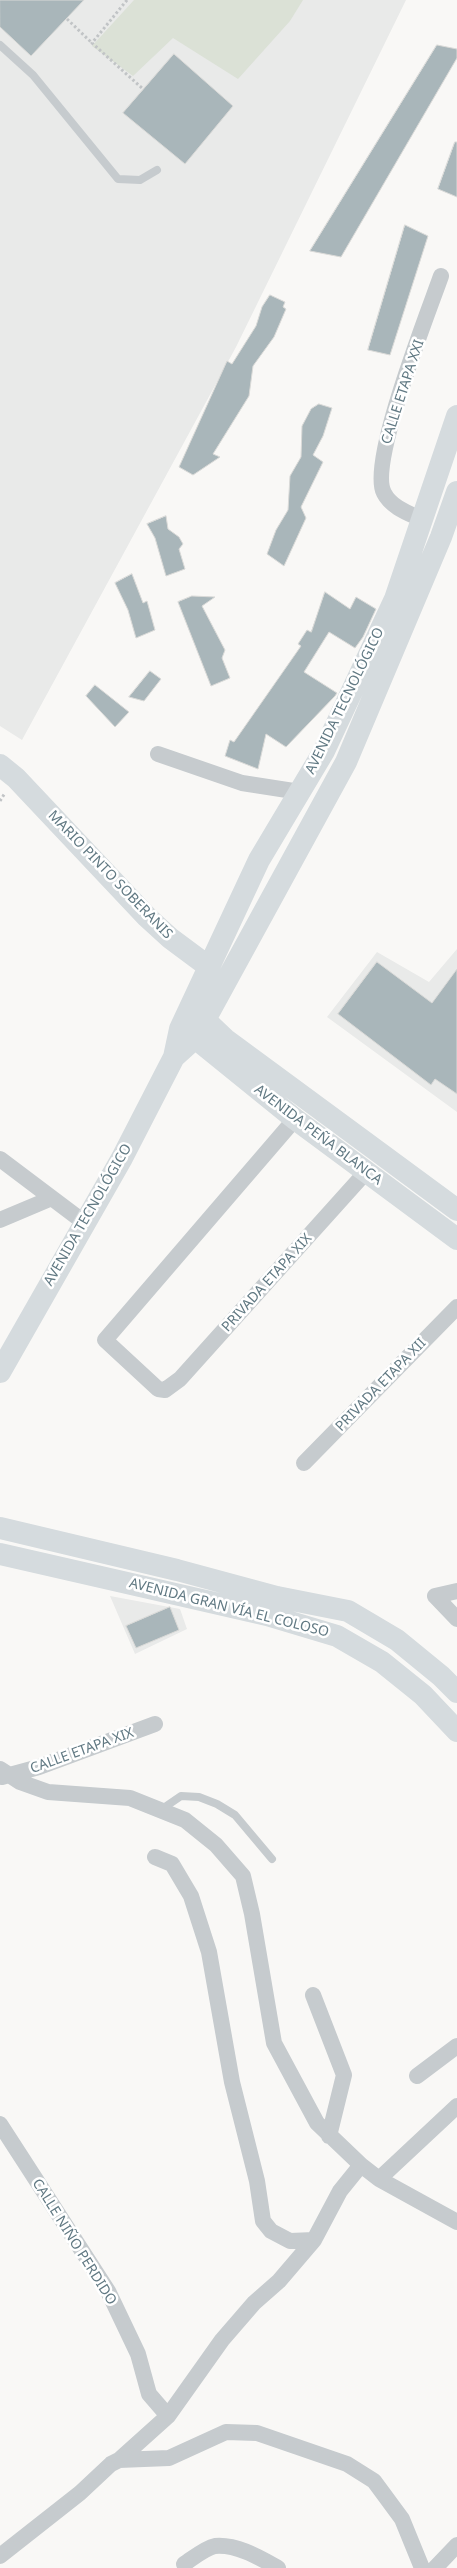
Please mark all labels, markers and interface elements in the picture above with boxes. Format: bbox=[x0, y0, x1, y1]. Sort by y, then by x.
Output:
street label: CALLE ETAPA XXI bbox=[378, 338, 428, 446]
street label: AVENIDA TECNOLÓGICO bbox=[302, 625, 388, 777]
street label: MARIO PINTO SOBERANIS bbox=[44, 807, 176, 943]
street label: AVENIDA PEÑA BLANCA bbox=[251, 1081, 385, 1189]
street label: AVENIDA TECNOLÓGICO bbox=[40, 1141, 136, 1289]
street label: PRIVADA ETAPA XIX bbox=[219, 1230, 315, 1336]
street label: PRIVADA ETAPA XII bbox=[332, 1335, 430, 1435]
street label: AVENIDA GRAN VÍA EL COLOSO bbox=[127, 1575, 331, 1641]
street label: CALLE ETAPA XIX bbox=[28, 1724, 136, 1778]
street label: CALLE NIÑO PERDIDO bbox=[28, 2176, 120, 2308]

